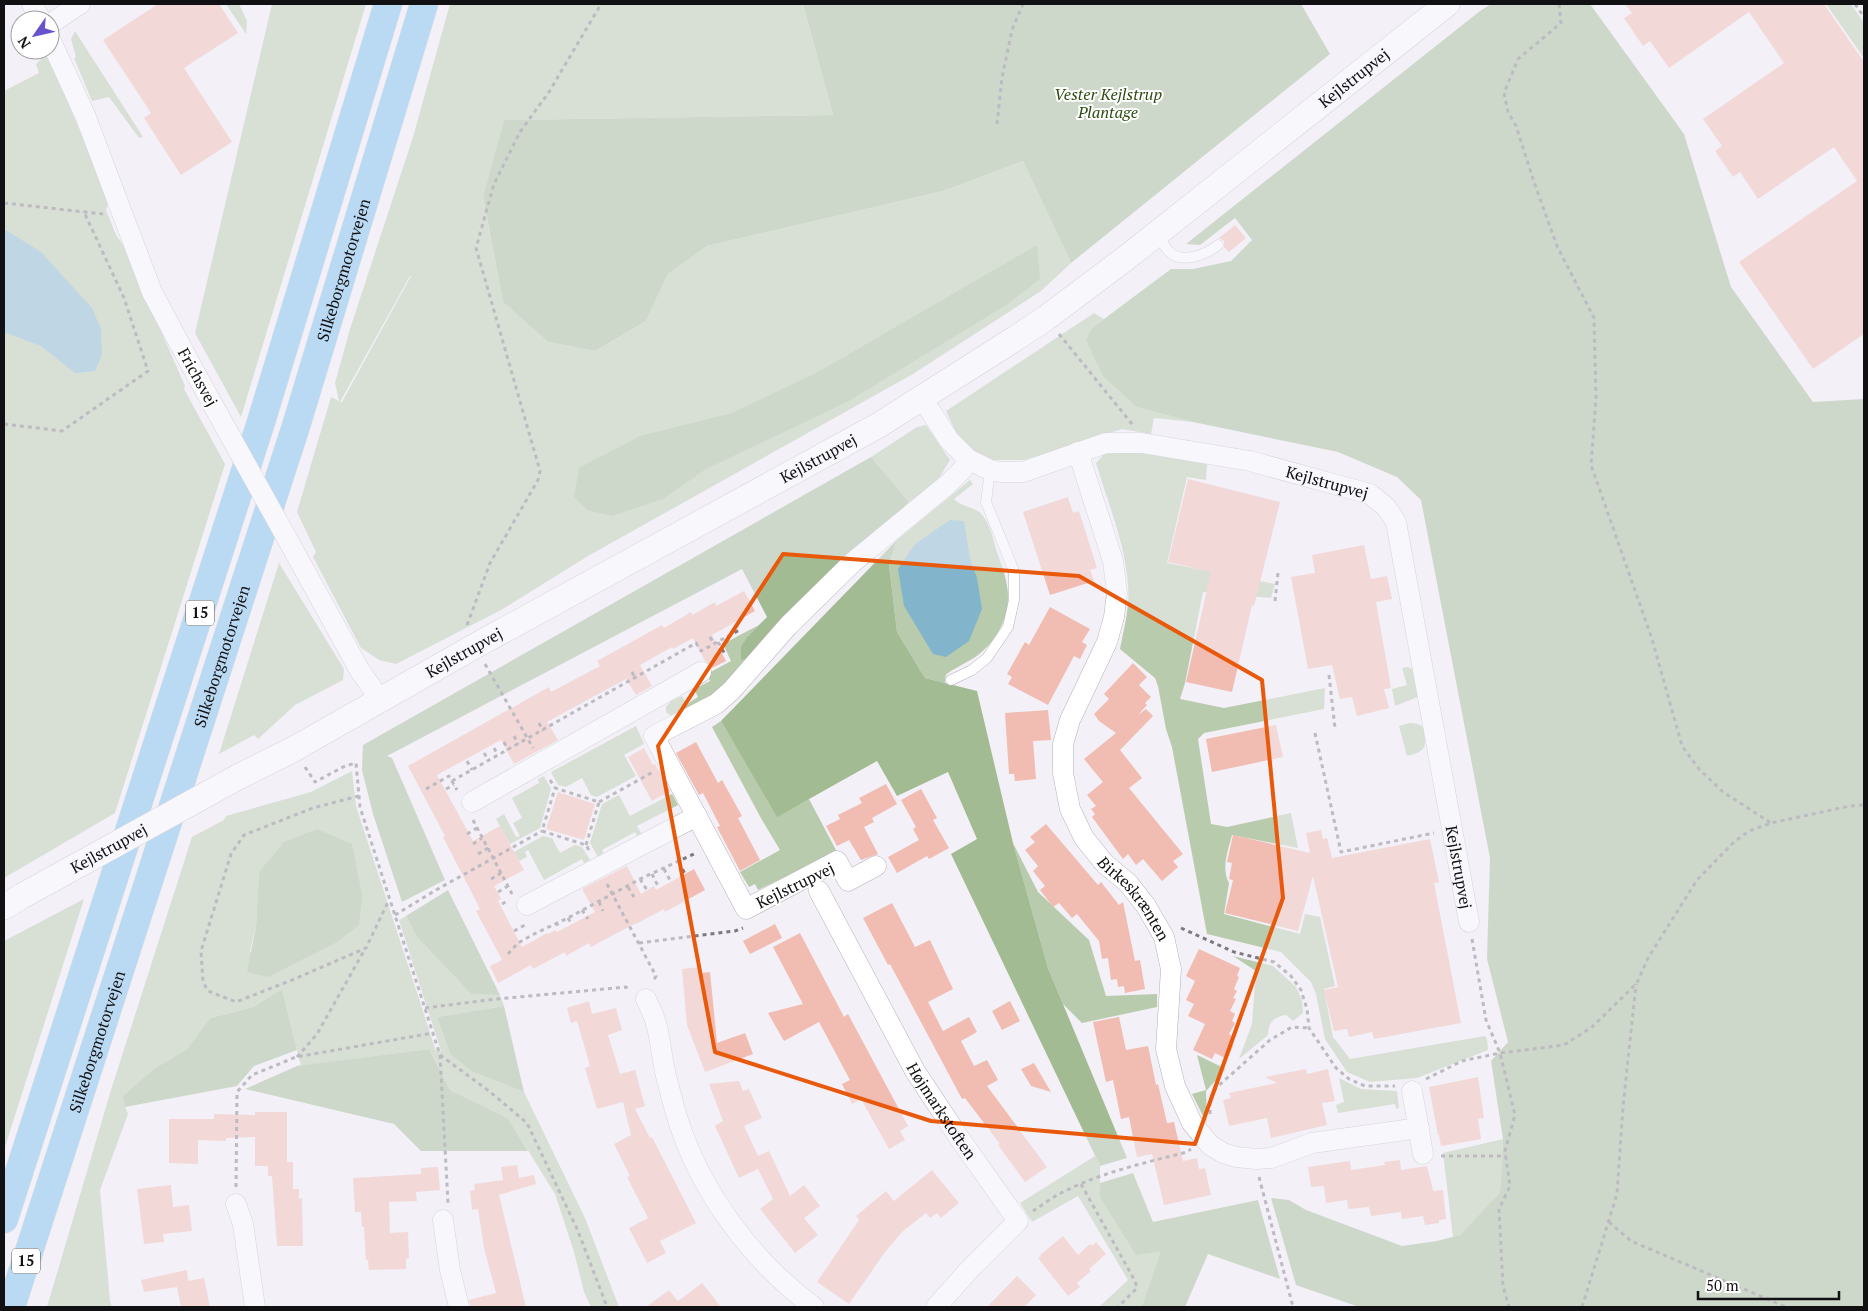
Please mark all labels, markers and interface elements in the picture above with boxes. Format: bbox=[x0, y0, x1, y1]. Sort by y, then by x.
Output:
north arrow bbox=[10, 10, 60, 60]
text: N bbox=[13, 33, 35, 52]
street label: Kejlstrupvej bbox=[1314, 43, 1394, 113]
park label: Vester Kejlstrup Plantage bbox=[1054, 83, 1162, 123]
street label: Silkeborgmotorvejen bbox=[311, 195, 376, 344]
street label: Frichsvej bbox=[173, 344, 223, 410]
street label: Kejlstrupvej bbox=[776, 428, 861, 488]
street label: Kejlstrupvej bbox=[1283, 460, 1371, 504]
street label: Silkeborgmotorvejen bbox=[188, 582, 255, 730]
road number: 15 bbox=[186, 600, 214, 626]
street label: Kejlstrupvej bbox=[422, 622, 506, 683]
street label: Kejlstrupvej bbox=[66, 818, 151, 878]
street label: Kejlstrupvej bbox=[1441, 824, 1477, 911]
street label: Birkeskrænten bbox=[1092, 852, 1175, 945]
street label: Kejlstrupvej bbox=[752, 857, 838, 913]
street label: Silkeborgmotorvejen bbox=[64, 967, 130, 1116]
street label: Højmarkstoften bbox=[902, 1059, 982, 1164]
road number: 15 bbox=[12, 1248, 40, 1274]
scale bar bbox=[1698, 1268, 1839, 1300]
text: 50 m bbox=[1706, 1275, 1739, 1295]

